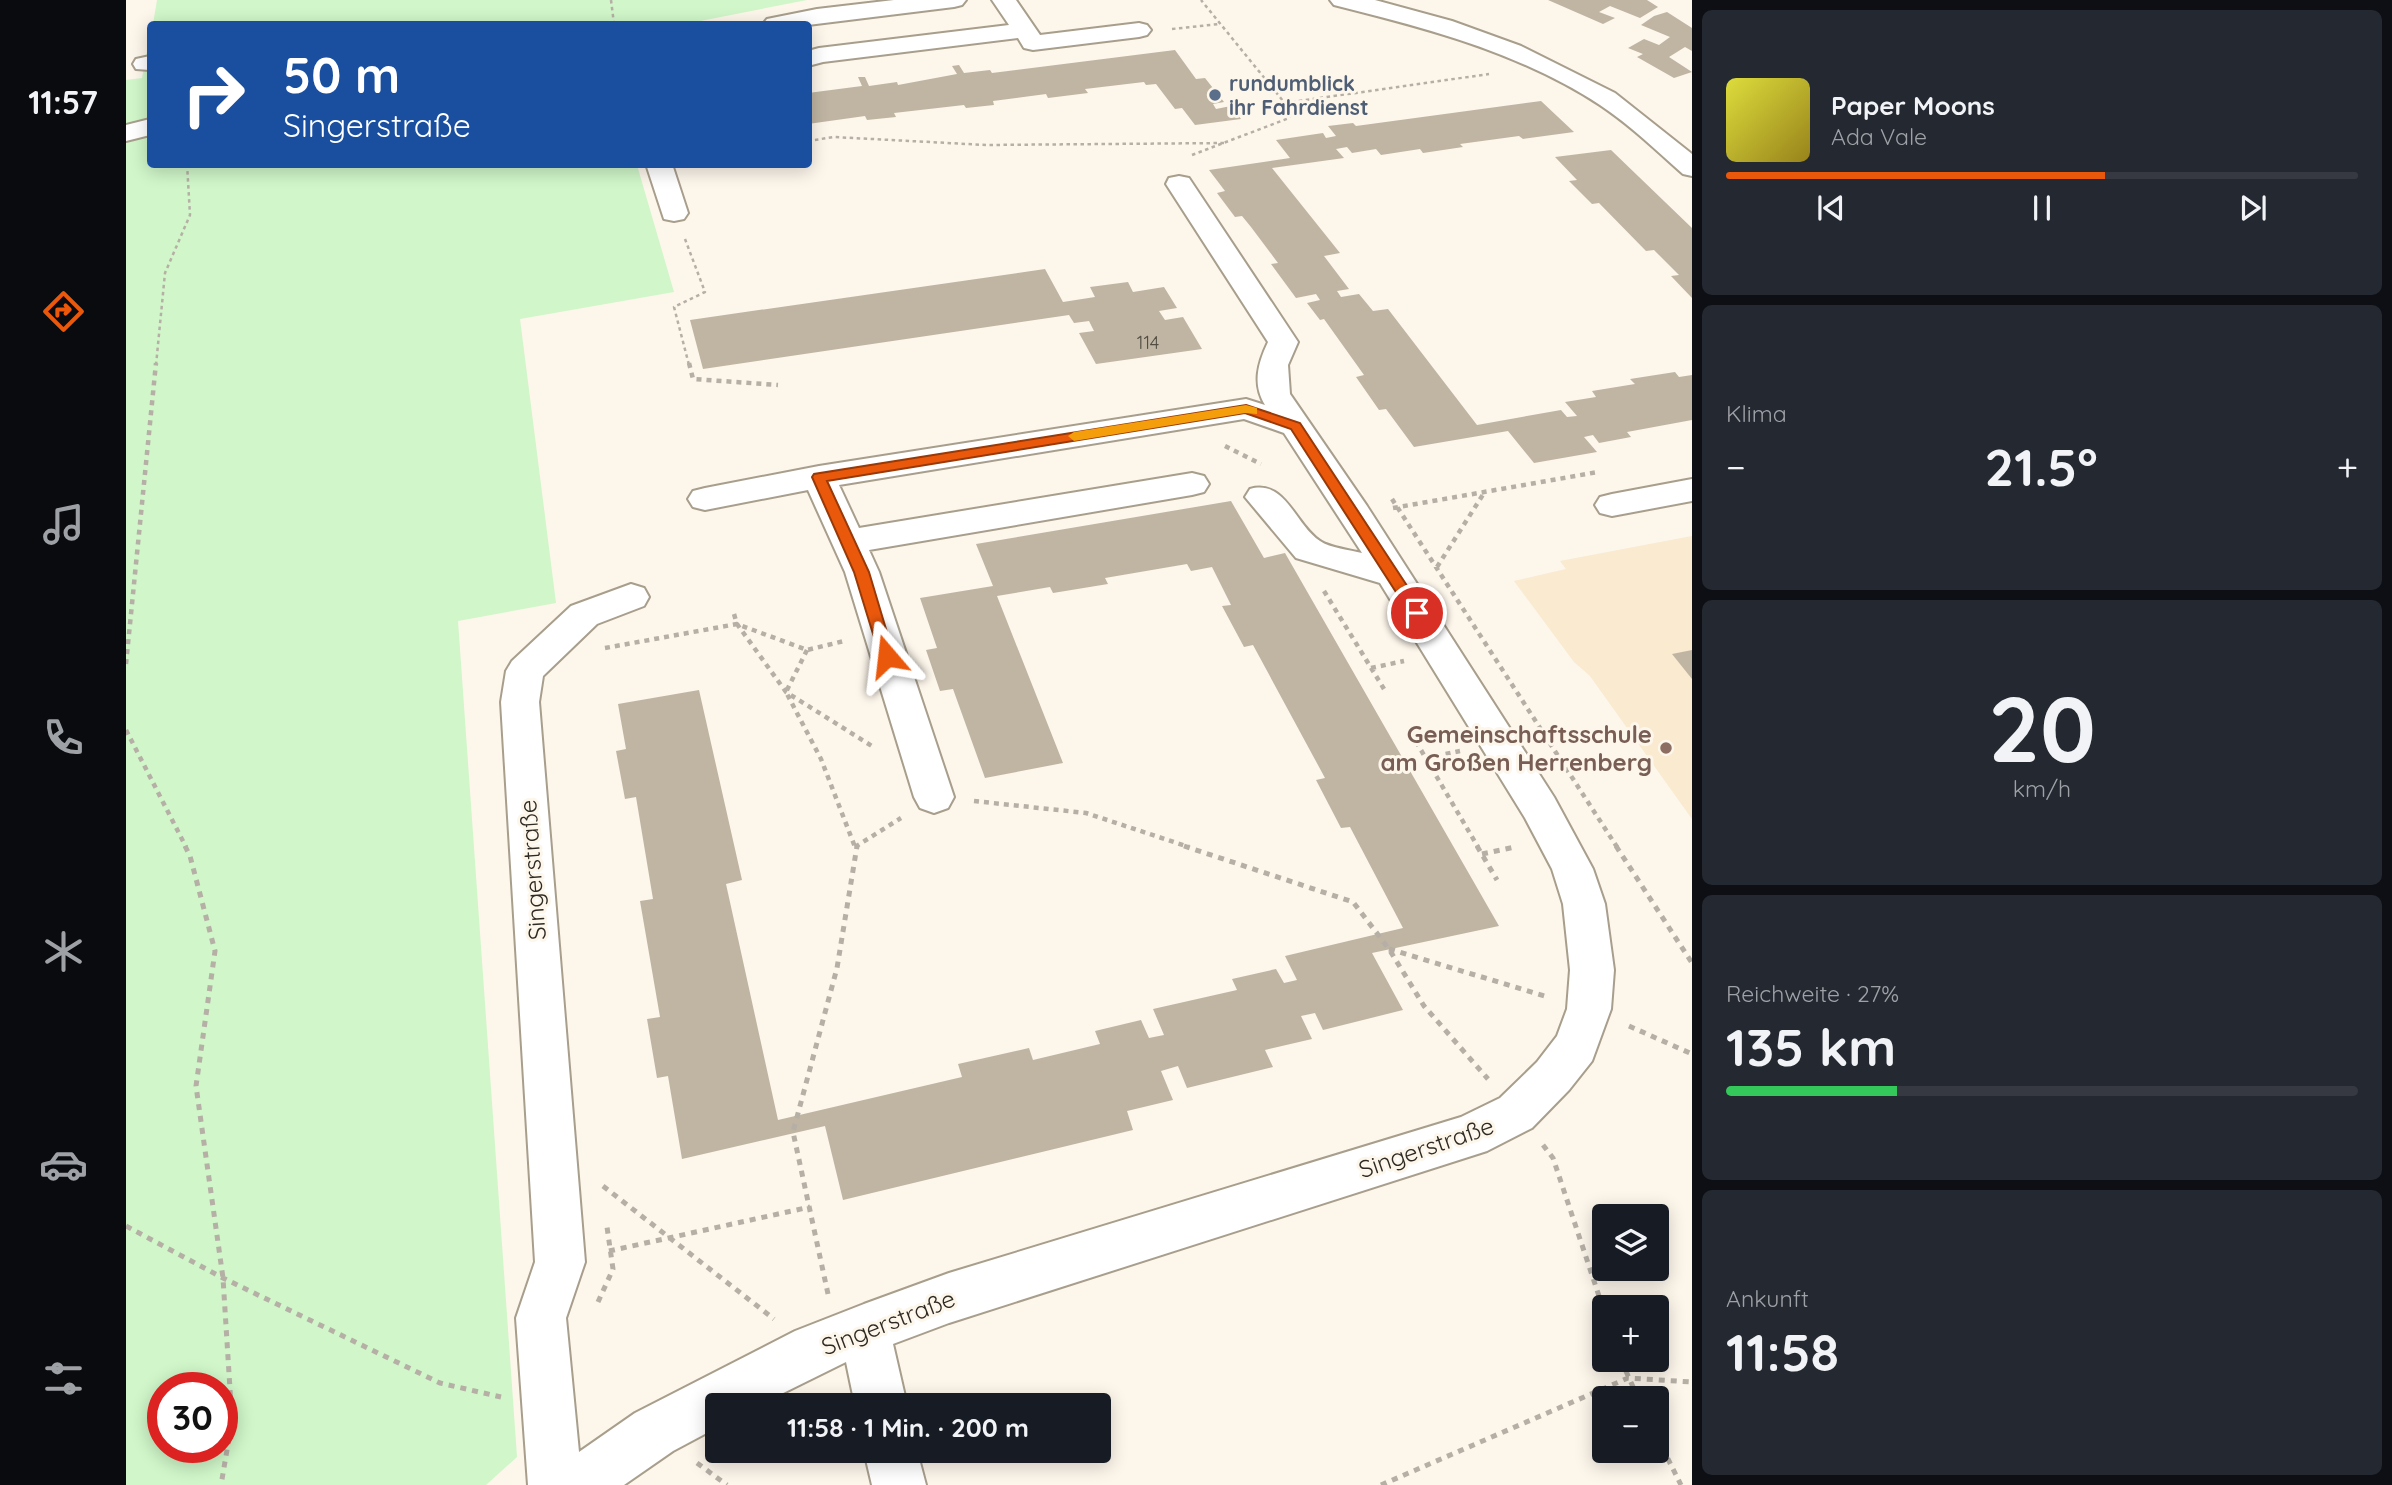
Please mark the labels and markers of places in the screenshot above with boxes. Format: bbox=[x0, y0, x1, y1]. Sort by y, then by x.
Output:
place label: rundumblick ihr Fahrdienst bbox=[1229, 70, 1369, 120]
marker: rundumblick ihr Fahrdienst bbox=[1207, 87, 1223, 103]
pin bbox=[1387, 583, 1447, 643]
place label: Gemeinschaftsschule am Großen Herrenberg bbox=[1381, 719, 1652, 777]
marker: Gemeinschaftsschule am Großen Herrenberg bbox=[1658, 740, 1674, 756]

